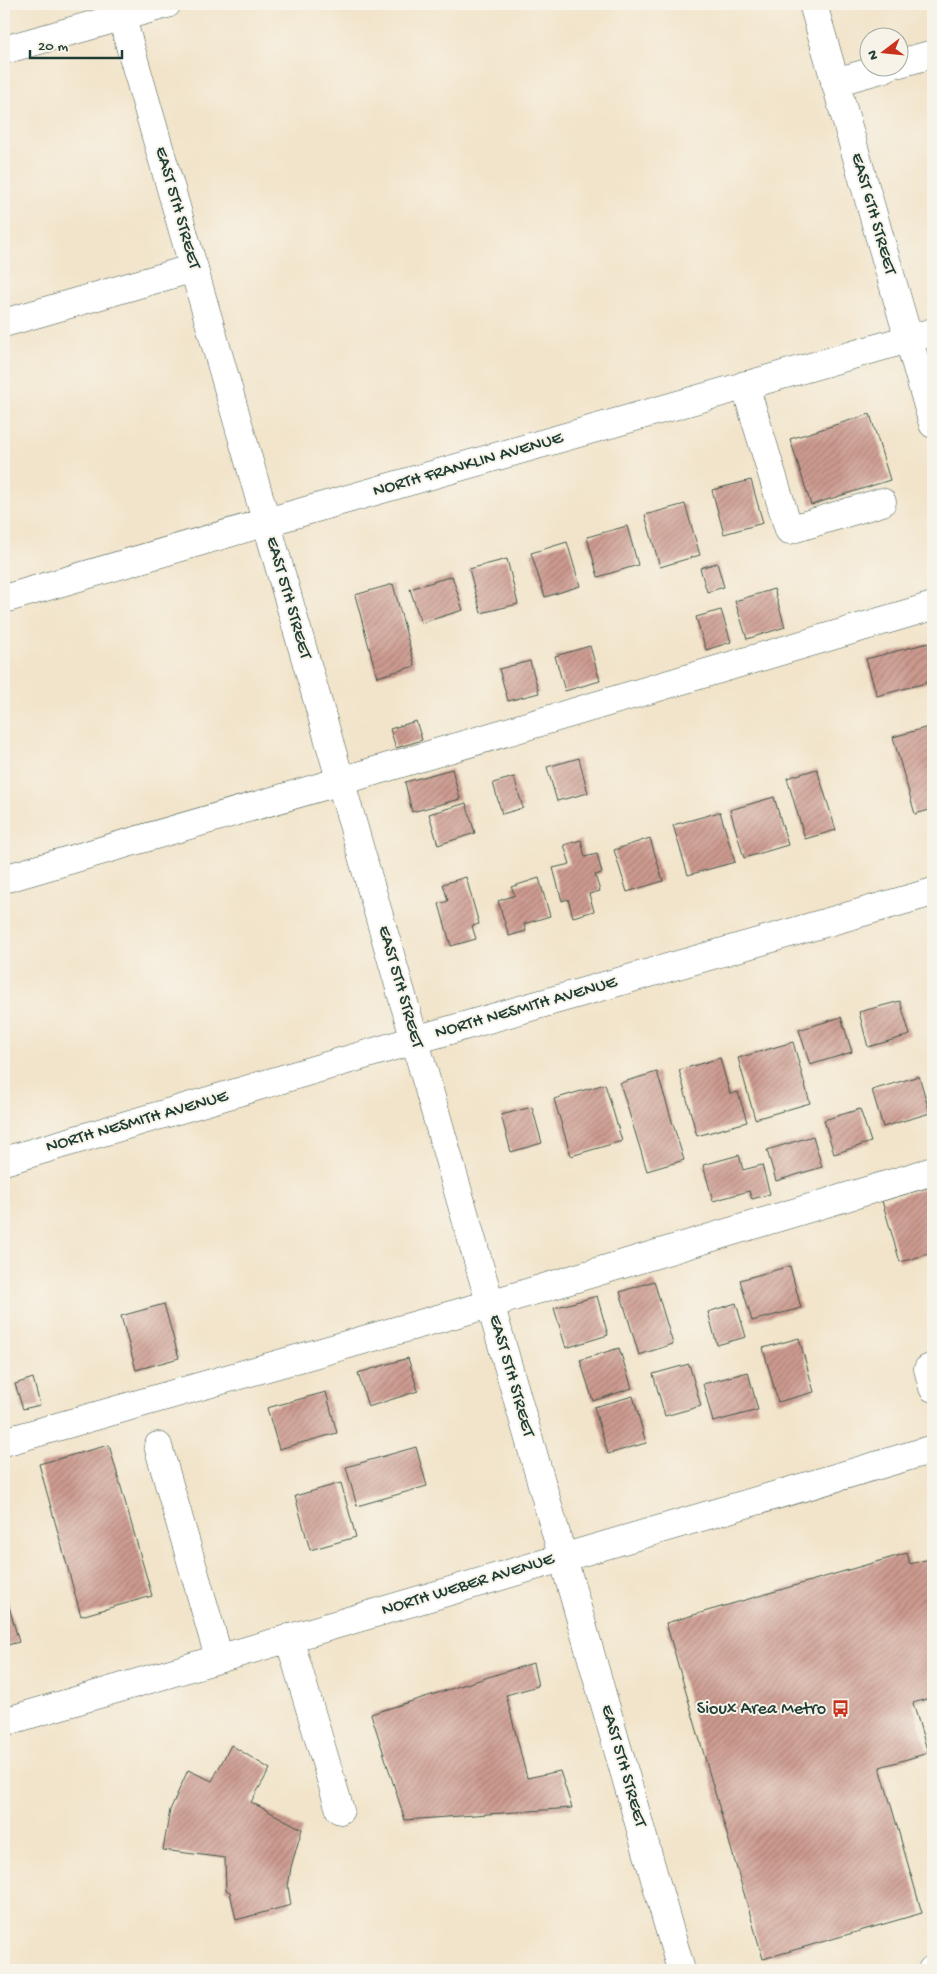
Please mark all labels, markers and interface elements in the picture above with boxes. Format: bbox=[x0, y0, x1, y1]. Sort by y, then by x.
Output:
scale bar bbox=[30, 28, 122, 60]
north arrow bbox=[860, 28, 910, 78]
text: 20 m bbox=[38, 38, 68, 56]
text: N bbox=[864, 48, 883, 62]
street label: EAST 5TH STREET bbox=[149, 144, 205, 273]
street label: EAST 6TH STREET bbox=[846, 151, 901, 278]
street label: NORTH FRANKLIN AVENUE bbox=[371, 428, 566, 502]
street label: EAST 5TH STREET bbox=[260, 534, 316, 663]
street label: EAST 5TH STREET bbox=[372, 923, 428, 1052]
street label: NORTH NESMITH AVENUE bbox=[433, 972, 620, 1044]
street label: NORTH NESMITH AVENUE bbox=[44, 1086, 231, 1158]
street label: EAST 5TH STREET bbox=[483, 1312, 539, 1441]
street label: NORTH WEBER AVENUE bbox=[379, 1549, 558, 1621]
place label: Sioux Area Metro bbox=[697, 1699, 826, 1720]
bus stop icon: Sioux Area Metro bbox=[830, 1699, 850, 1719]
street label: EAST 5TH STREET bbox=[595, 1702, 651, 1831]

